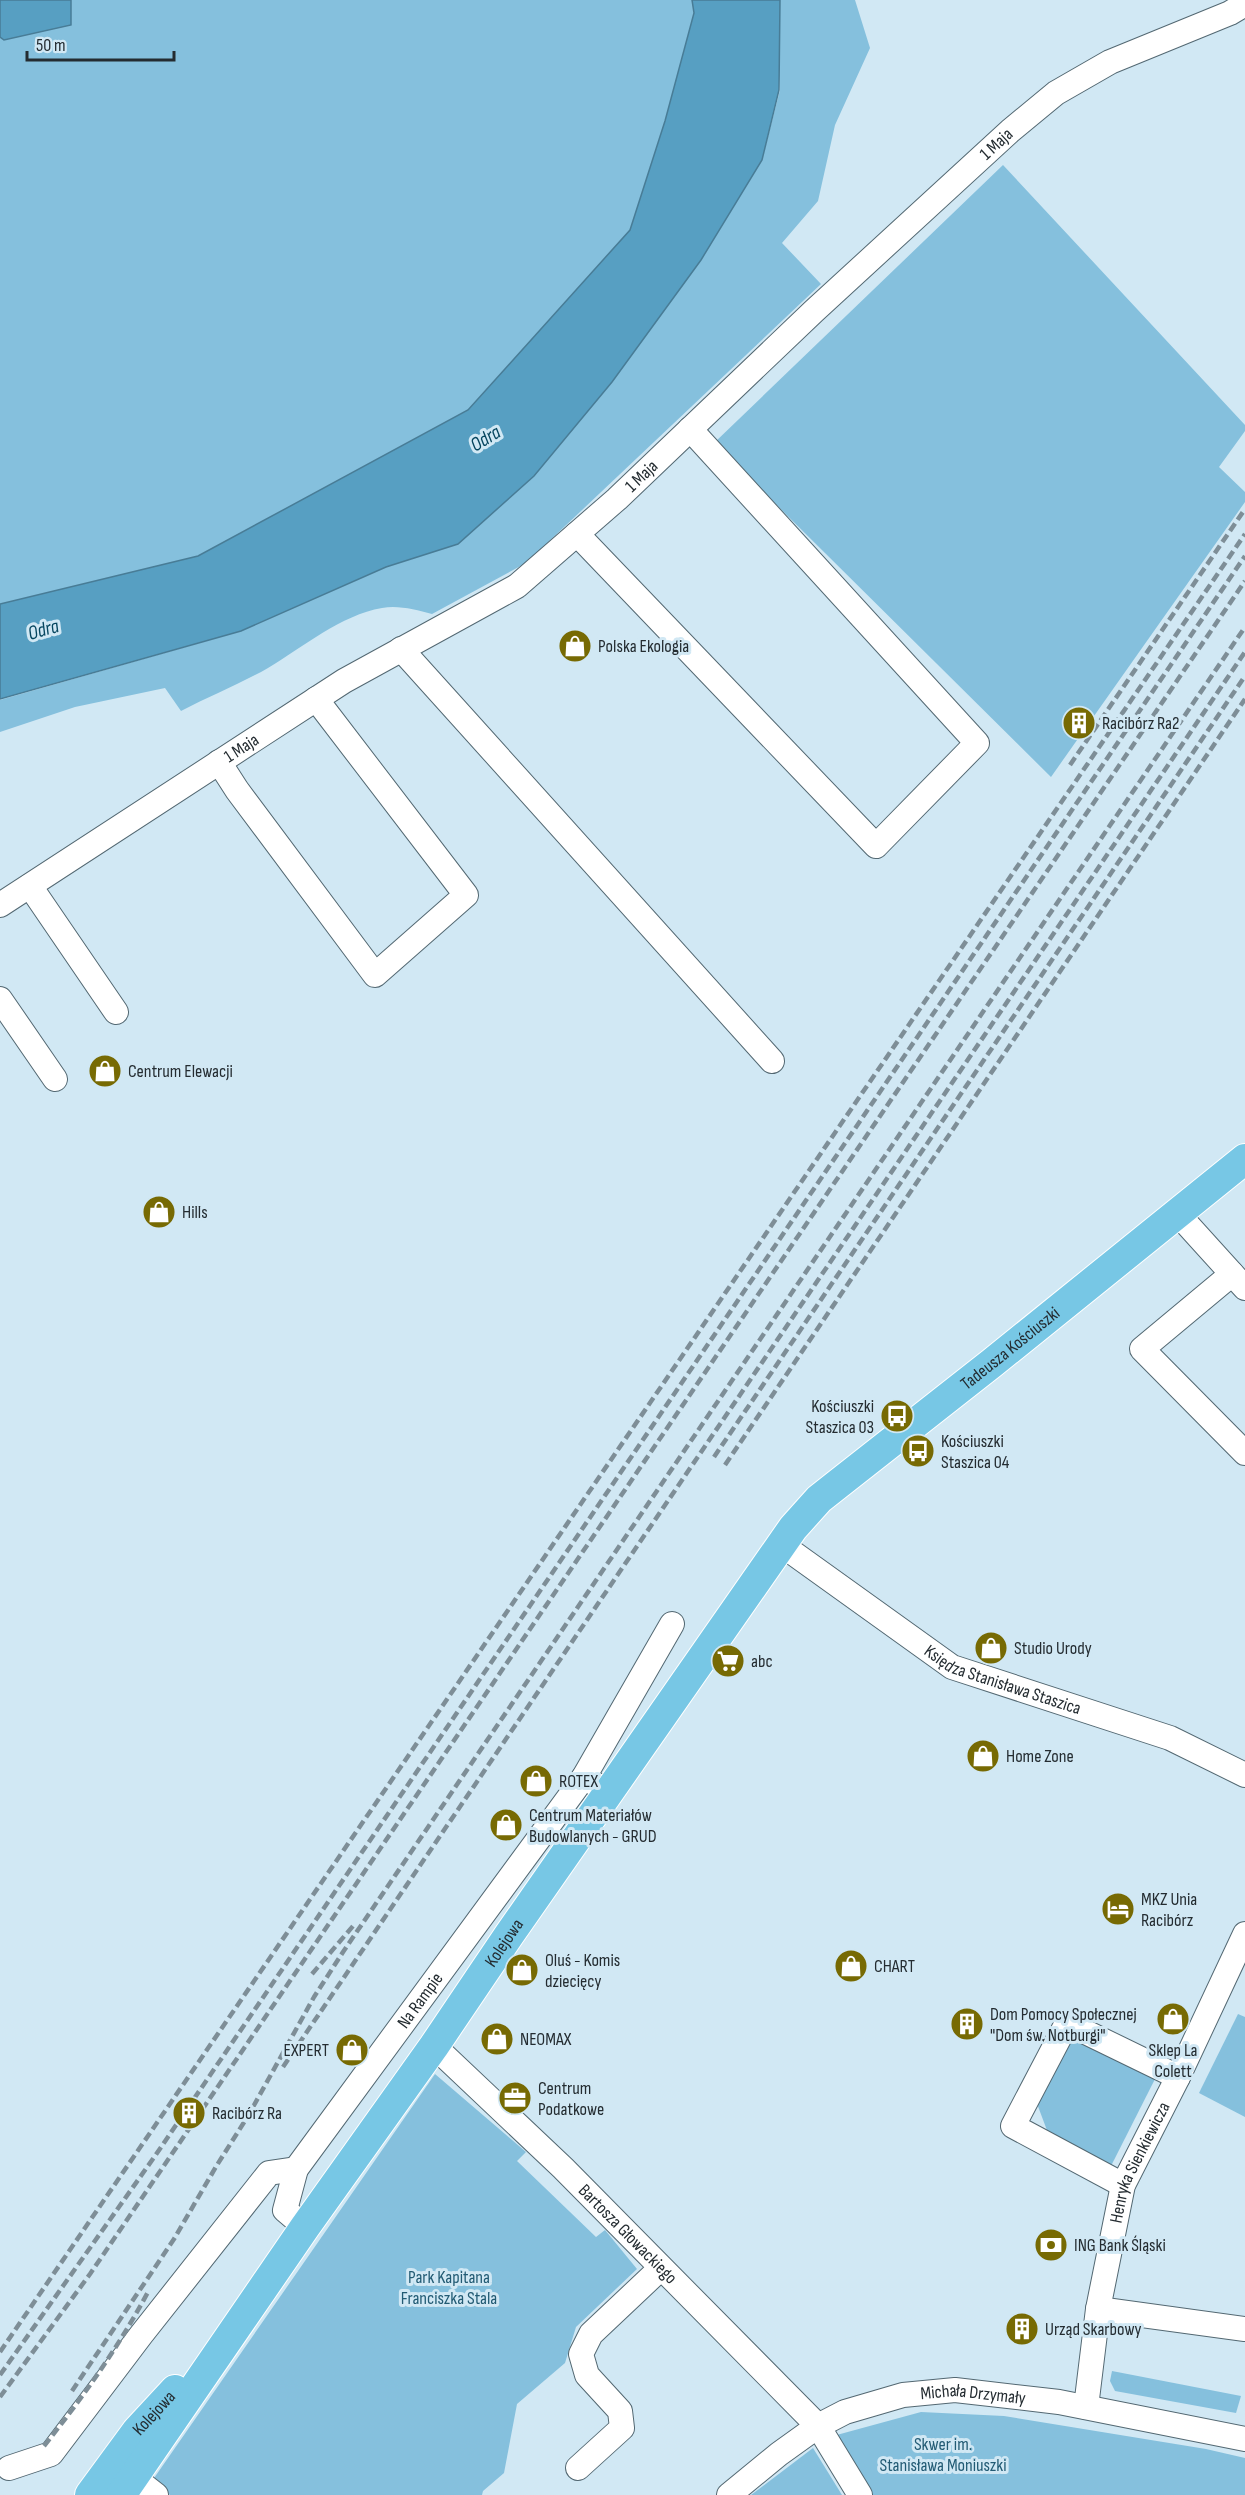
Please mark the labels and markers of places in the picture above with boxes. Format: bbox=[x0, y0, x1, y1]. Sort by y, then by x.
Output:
shop icon: Polska Ekologia bbox=[557, 628, 593, 664]
place label: Polska Ekologia bbox=[598, 636, 689, 657]
building icon: Racibórz Ra2 bbox=[1061, 705, 1097, 741]
place label: Racibórz Ra2 bbox=[1102, 713, 1179, 734]
shop icon: Centrum Elewacji bbox=[87, 1053, 123, 1089]
place label: Centrum Elewacji bbox=[128, 1061, 233, 1082]
shop icon: Hills bbox=[141, 1194, 177, 1230]
place label: Hills bbox=[182, 1202, 208, 1223]
place label: Kościuszki Staszica 03 bbox=[806, 1396, 874, 1438]
bus stop icon: Kościuszki Staszica 03 bbox=[879, 1398, 915, 1434]
place label: Kościuszki Staszica 04 bbox=[941, 1431, 1010, 1473]
bus stop icon: Kościuszki Staszica 04 bbox=[900, 1433, 936, 1469]
shop icon: Studio Urody bbox=[973, 1630, 1009, 1666]
place label: Studio Urody bbox=[1014, 1638, 1092, 1659]
supermarket icon: abc bbox=[710, 1643, 746, 1679]
place label: abc bbox=[751, 1651, 773, 1672]
shop icon: Home Zone bbox=[965, 1738, 1001, 1774]
place label: Home Zone bbox=[1006, 1746, 1074, 1767]
shop icon: ROTEX bbox=[518, 1763, 554, 1799]
place label: ROTEX bbox=[559, 1771, 598, 1792]
place label: Centrum Materiałów Budowlanych - GRUD bbox=[529, 1805, 657, 1847]
shop icon: Centrum Materiałów Budowlanych - GRUD bbox=[488, 1807, 524, 1843]
place label: MKZ Unia Racibórz bbox=[1141, 1889, 1197, 1931]
hotel icon: MKZ Unia Racibórz bbox=[1100, 1891, 1136, 1927]
shop icon: CHART bbox=[833, 1948, 869, 1984]
place label: Oluś - Komis dziecięcy bbox=[545, 1950, 620, 1992]
shop icon: Oluś - Komis dziecięcy bbox=[504, 1952, 540, 1988]
place label: CHART bbox=[874, 1956, 915, 1977]
shop icon: Sklep La Colett bbox=[1155, 2001, 1191, 2037]
place label: Dom Pomocy Społecznej "Dom św. Notburgi" bbox=[990, 2004, 1137, 2046]
building icon: Dom Pomocy Społecznej "Dom św. Notburgi" bbox=[949, 2006, 985, 2042]
shop icon: NEOMAX bbox=[479, 2021, 515, 2057]
place label: NEOMAX bbox=[520, 2029, 572, 2050]
shop icon: EXPERT bbox=[334, 2032, 370, 2068]
place label: EXPERT bbox=[284, 2040, 329, 2061]
place label: Sklep La Colett bbox=[1148, 2040, 1198, 2082]
place label: Centrum Podatkowe bbox=[538, 2078, 604, 2120]
office icon: Centrum Podatkowe bbox=[497, 2080, 533, 2116]
building icon: Racibórz Ra bbox=[171, 2095, 207, 2131]
place label: Racibórz Ra bbox=[212, 2103, 282, 2124]
bank icon: ING Bank Śląski bbox=[1033, 2227, 1069, 2263]
place label: ING Bank Śląski bbox=[1074, 2235, 1166, 2256]
building icon: Urząd Skarbowy bbox=[1004, 2311, 1040, 2347]
place label: Urząd Skarbowy bbox=[1045, 2319, 1142, 2340]

